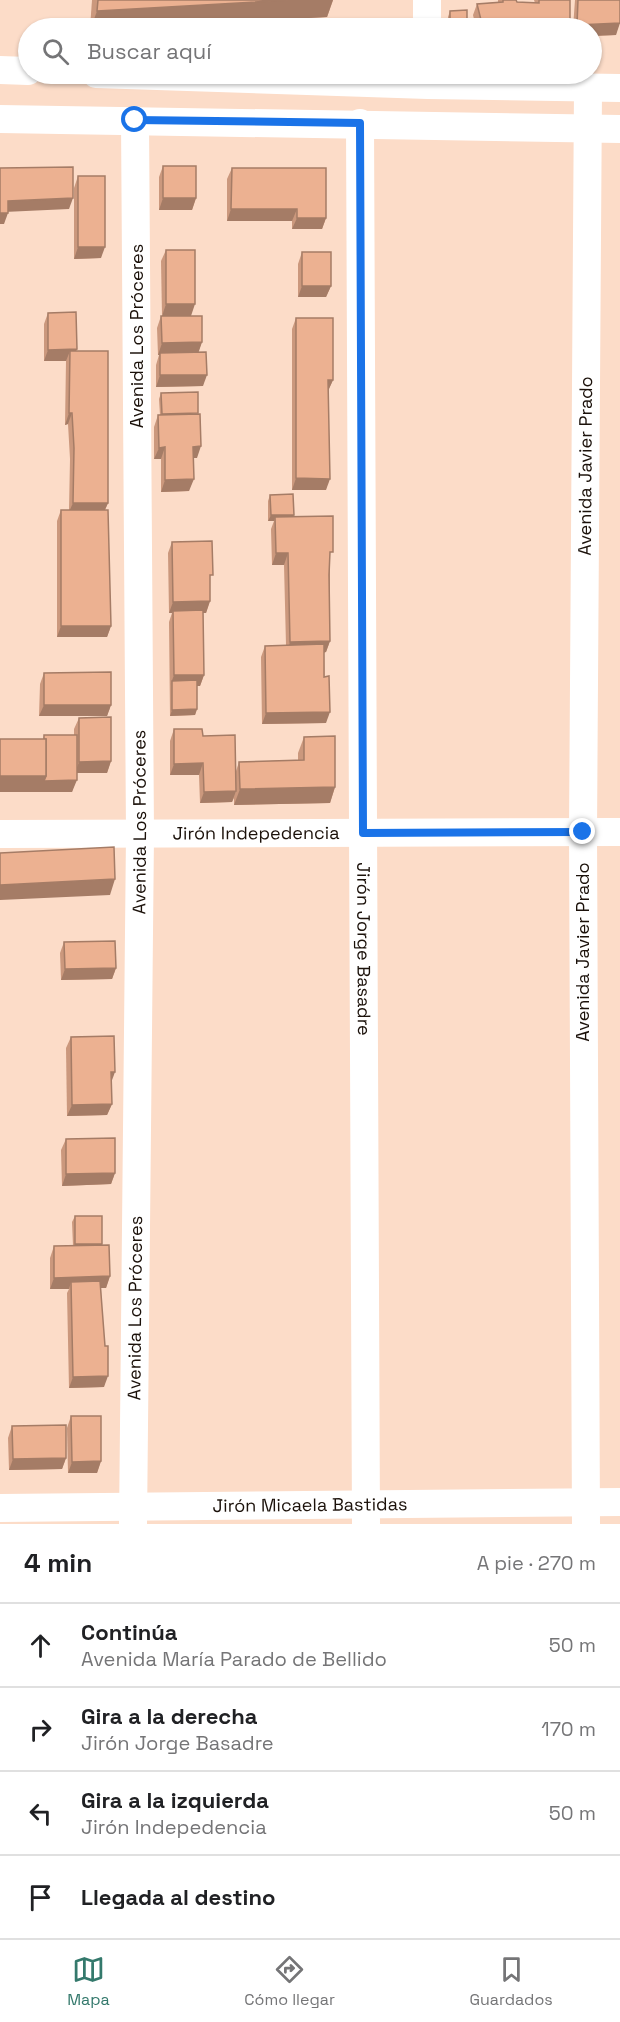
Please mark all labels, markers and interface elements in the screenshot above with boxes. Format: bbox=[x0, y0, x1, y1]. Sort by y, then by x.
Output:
search box bbox=[18, 18, 602, 84]
icon: search bbox=[39, 35, 72, 68]
text: Buscar aquí bbox=[87, 37, 212, 65]
route start bbox=[121, 106, 147, 132]
street label: Avenida Los Próceres bbox=[125, 244, 148, 428]
street label: Avenida Javier Prado bbox=[573, 376, 597, 556]
street label: Avenida Los Próceres bbox=[127, 730, 151, 914]
route end bbox=[569, 818, 595, 844]
street label: Jirón Indepedencia bbox=[172, 821, 340, 844]
street label: Jirón Jorge Basadre bbox=[352, 862, 376, 1036]
street label: Avenida Javier Prado bbox=[571, 862, 594, 1042]
street label: Avenida Los Próceres bbox=[122, 1216, 147, 1400]
street label: Jirón Micaela Bastidas bbox=[212, 1492, 408, 1517]
text: 4 min bbox=[24, 1546, 92, 1580]
text: A pie · 270 m bbox=[477, 1550, 596, 1576]
text: Continúa bbox=[81, 1618, 177, 1646]
icon: ahead bbox=[24, 1629, 57, 1662]
text: 50 m bbox=[549, 1632, 596, 1658]
text: Avenida María Parado de Bellido bbox=[81, 1646, 387, 1672]
text: Gira a la derecha bbox=[81, 1702, 258, 1730]
icon: right bbox=[24, 1713, 57, 1746]
text: 170 m bbox=[541, 1716, 596, 1742]
text: Jirón Jorge Basadre bbox=[81, 1730, 274, 1756]
text: Gira a la izquierda bbox=[81, 1786, 269, 1814]
icon: left bbox=[24, 1797, 57, 1830]
text: 50 m bbox=[549, 1800, 596, 1826]
text: Jirón Indepedencia bbox=[81, 1814, 267, 1840]
icon: arrive bbox=[24, 1881, 57, 1914]
text: Llegada al destino bbox=[81, 1883, 275, 1911]
tab: Mapa bbox=[67, 1953, 110, 2010]
tab: Cómo llegar bbox=[244, 1953, 335, 2010]
tab: Guardados bbox=[470, 1953, 553, 2010]

